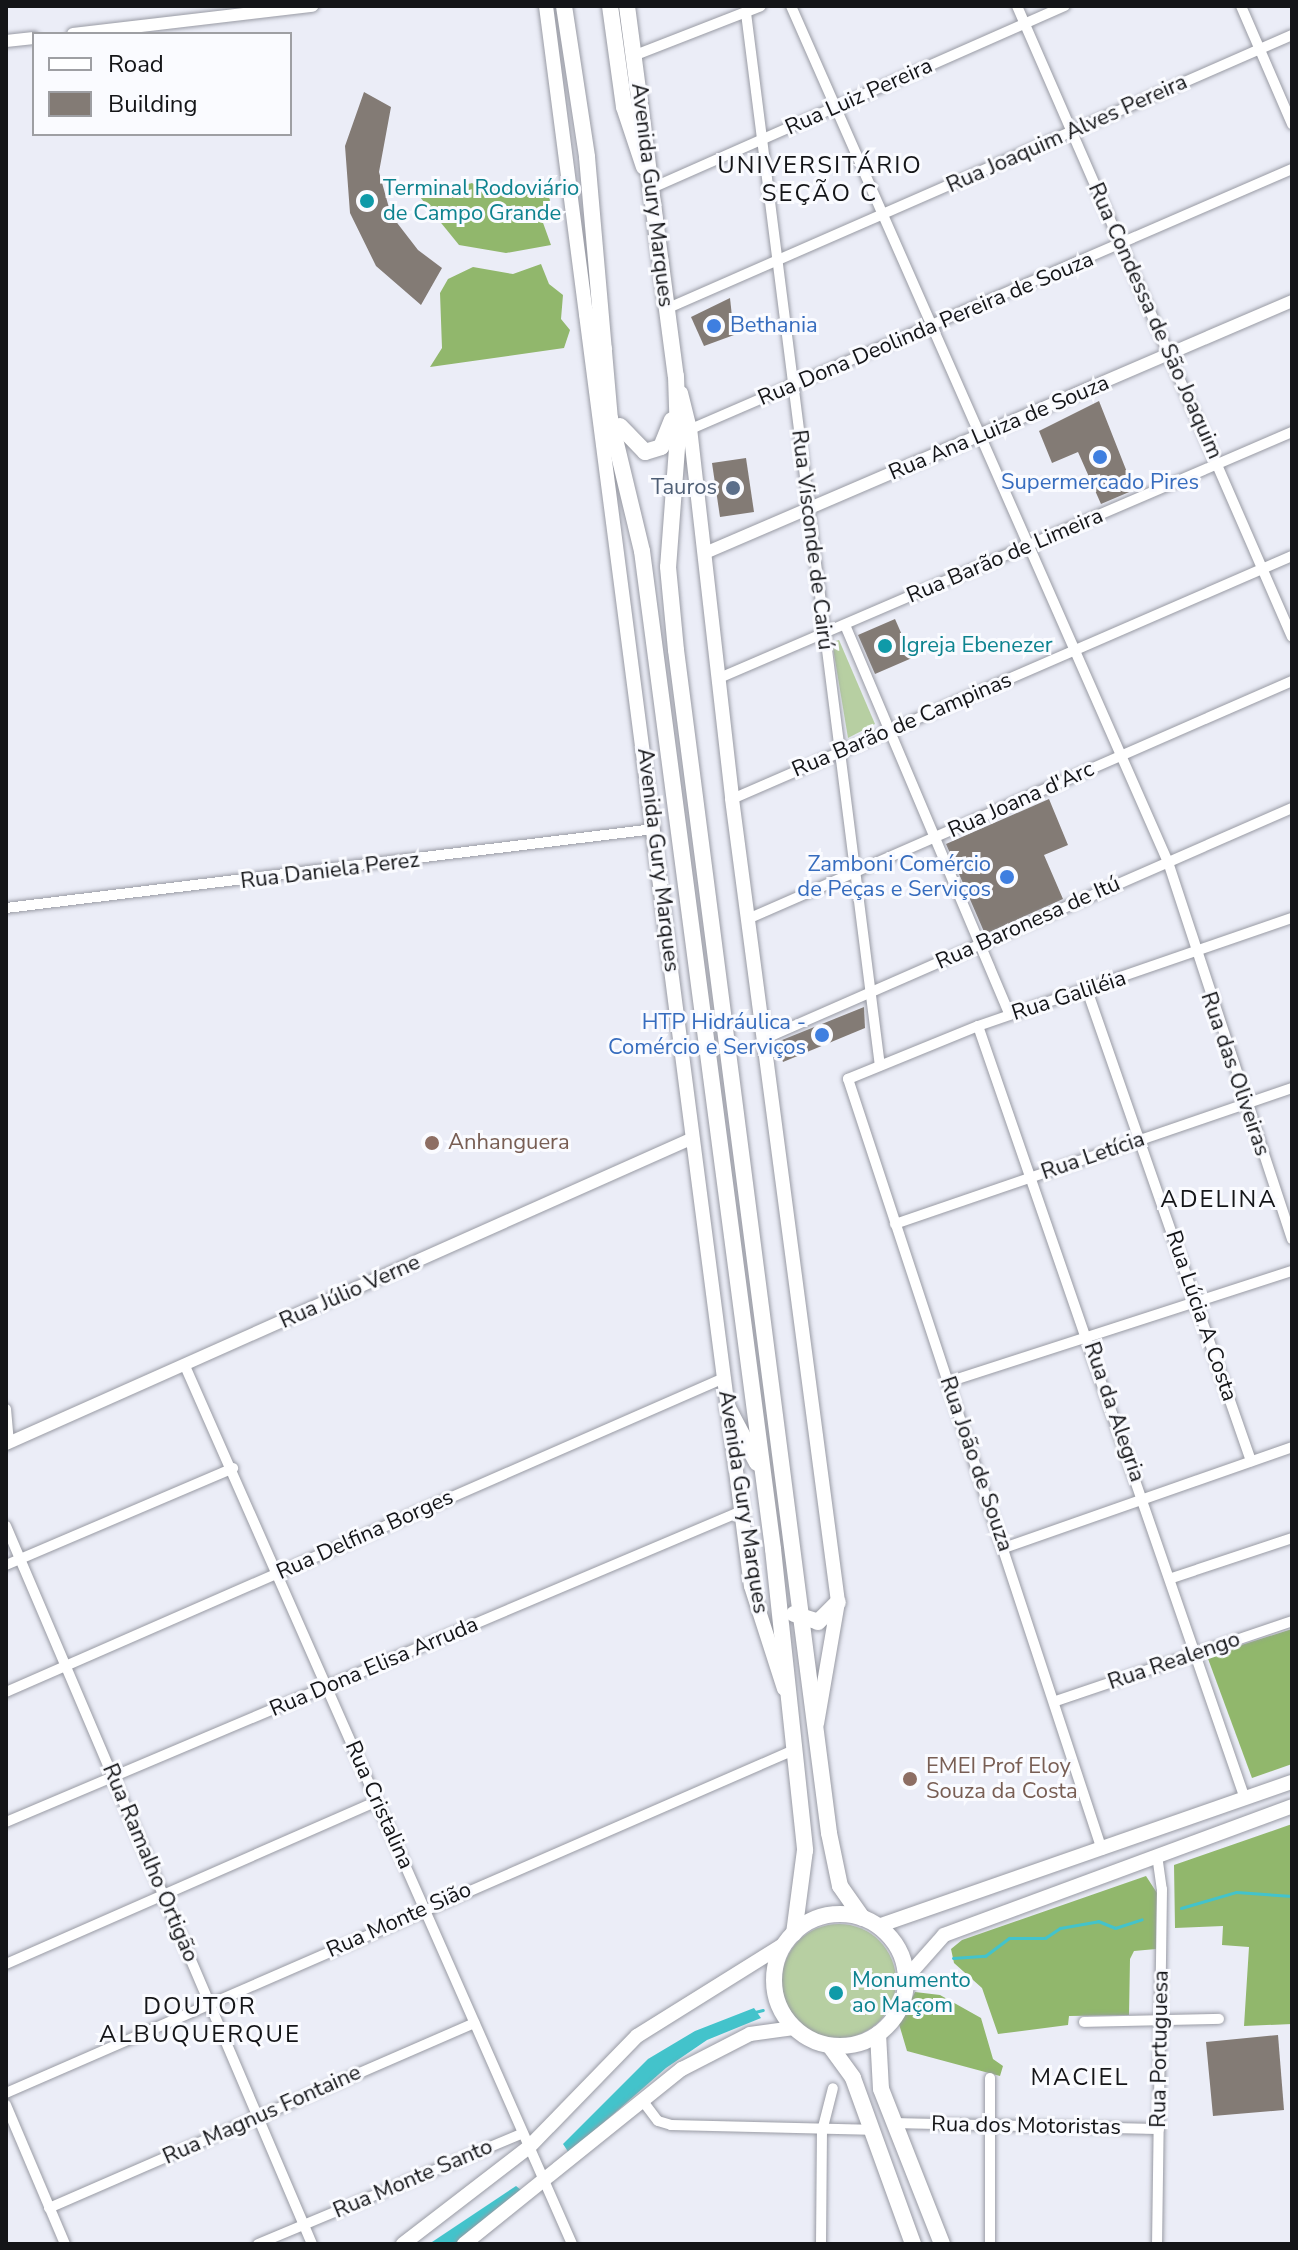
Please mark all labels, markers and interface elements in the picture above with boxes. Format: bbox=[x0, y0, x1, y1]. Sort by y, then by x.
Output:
legend bbox=[32, 32, 292, 136]
text: Road bbox=[108, 48, 164, 80]
street label: Rua Luiz Pereira bbox=[781, 53, 937, 141]
street label: Rua Joaquim Alves Pereira bbox=[943, 69, 1191, 199]
street label: Avenida Gury Marques bbox=[625, 81, 679, 309]
text: Building bbox=[108, 88, 198, 120]
district label: UNIVERSITÁRIO SEÇÃO C bbox=[717, 152, 923, 208]
place label: Terminal Rodoviário de Campo Grande bbox=[383, 175, 579, 226]
street label: Rua Condessa de São Joaquim bbox=[1082, 179, 1228, 463]
marker: Terminal Rodoviário de Campo Grande bbox=[358, 192, 376, 210]
street label: Rua Dona Deolinda Pereira de Souza bbox=[754, 246, 1098, 412]
place label: Bethania bbox=[730, 313, 818, 339]
marker: Bethania bbox=[705, 317, 723, 335]
street label: Rua Ana Luiza de Souza bbox=[885, 370, 1113, 486]
street label: Rua Visconde de Cairú bbox=[785, 428, 839, 652]
marker: Supermercado Pires bbox=[1091, 448, 1109, 466]
place label: Supermercado Pires bbox=[1001, 470, 1199, 496]
place label: Tauros bbox=[651, 475, 717, 501]
marker: Tauros bbox=[724, 479, 742, 497]
street label: Rua Barão de Limeira bbox=[903, 503, 1107, 609]
place label: Igreja Ebenezer bbox=[901, 633, 1053, 659]
marker: Igreja Ebenezer bbox=[876, 637, 894, 655]
street label: Rua Barão de Campinas bbox=[788, 667, 1016, 783]
street label: Avenida Gury Marques bbox=[631, 746, 685, 974]
street label: Rua Joana d'Arc bbox=[944, 756, 1098, 844]
street label: Rua Daniela Perez bbox=[239, 847, 421, 895]
place label: Zamboni Comércio de Peças e Serviços bbox=[797, 851, 991, 902]
marker: Zamboni Comércio de Peças e Serviços bbox=[998, 868, 1016, 886]
street label: Rua Baronesa de Itú bbox=[932, 871, 1124, 975]
street label: Rua Galiléia bbox=[1009, 965, 1129, 1027]
street label: Rua das Oliveiras bbox=[1195, 989, 1275, 1159]
place label: HTP Hidráulica - Comércio e Serviços bbox=[608, 1009, 806, 1060]
marker: HTP Hidráulica - Comércio e Serviços bbox=[813, 1026, 831, 1044]
street label: Rua Letícia bbox=[1038, 1126, 1148, 1186]
place label: Anhanguera bbox=[448, 1130, 570, 1156]
marker: Anhanguera bbox=[423, 1134, 441, 1152]
district label: ADELINA bbox=[1160, 1186, 1278, 1214]
street label: Rua Lúcia A Costa bbox=[1159, 1227, 1243, 1405]
street label: Rua Júlio Verne bbox=[276, 1249, 424, 1335]
street label: Rua da Alegria bbox=[1078, 1339, 1150, 1485]
street label: Rua João de Souza bbox=[934, 1373, 1018, 1555]
street label: Avenida Gury Marques bbox=[712, 1389, 774, 1615]
street label: Rua Delfina Borges bbox=[272, 1484, 458, 1586]
street label: Rua Dona Elisa Arruda bbox=[266, 1611, 482, 1723]
street label: Rua Realengo bbox=[1104, 1626, 1244, 1696]
street label: Rua Cristalina bbox=[339, 1737, 419, 1873]
place label: EMEI Prof Eloy Souza da Costa bbox=[926, 1753, 1078, 1804]
street label: Rua Ramalho Ortigão bbox=[96, 1760, 204, 1966]
marker: EMEI Prof Eloy Souza da Costa bbox=[901, 1770, 919, 1788]
street label: Rua Monte Sião bbox=[323, 1876, 475, 1964]
place label: Monumento ao Maçom bbox=[852, 1967, 971, 2018]
street label: Rua Portuguesa bbox=[1145, 1970, 1175, 2128]
marker: Monumento ao Maçom bbox=[827, 1984, 845, 2002]
district label: DOUTOR ALBUQUERQUE bbox=[99, 1993, 301, 2049]
street label: Rua Magnus Fontaine bbox=[159, 2059, 365, 2171]
district label: MACIEL bbox=[1030, 2064, 1130, 2092]
street label: Rua dos Motoristas bbox=[931, 2111, 1121, 2141]
street label: Rua Monte Santo bbox=[329, 2134, 497, 2224]

